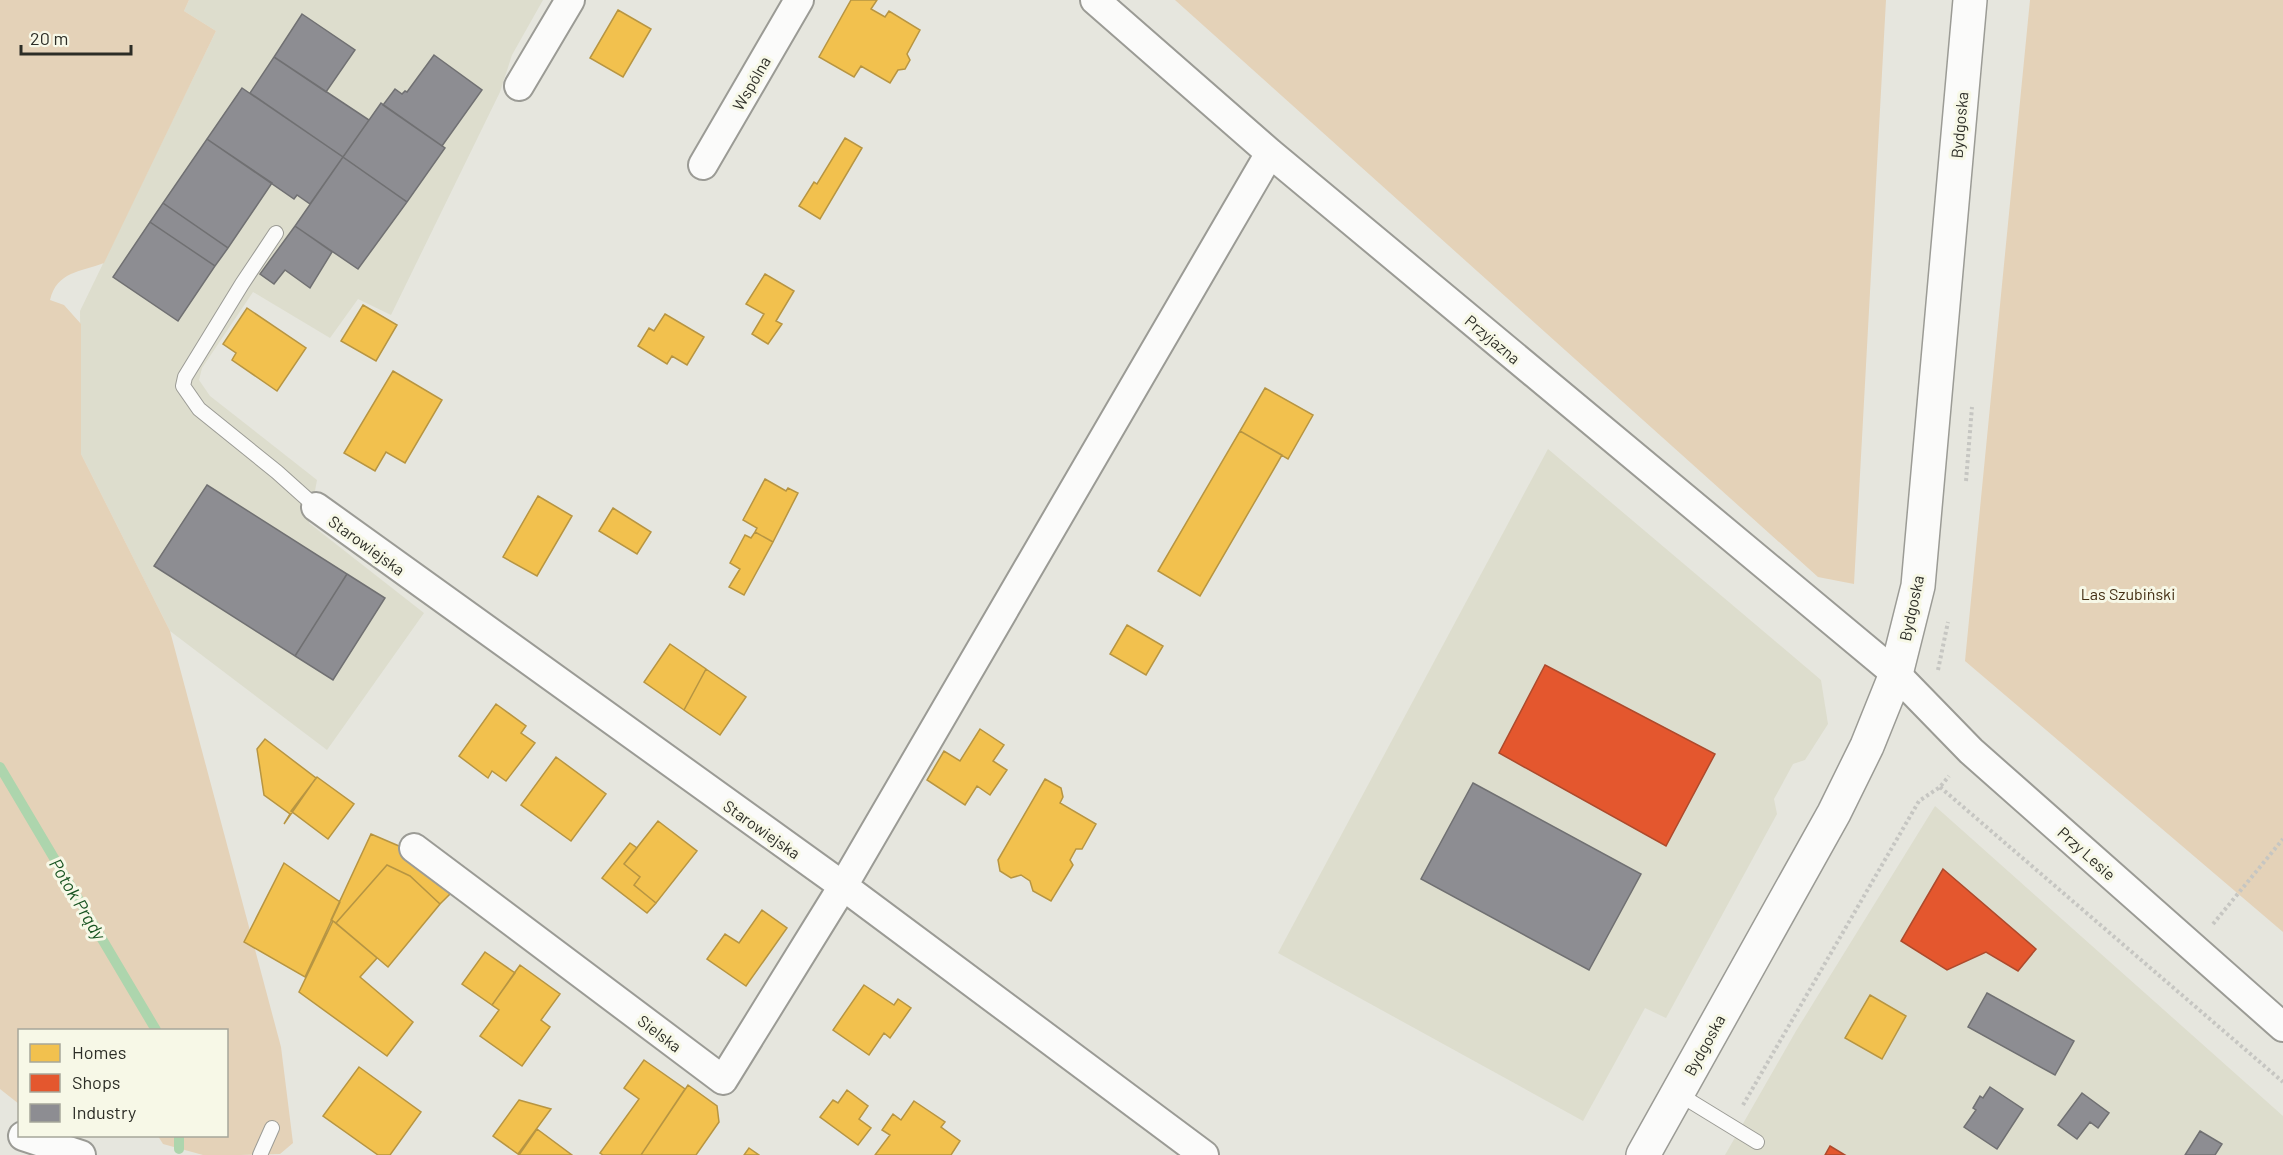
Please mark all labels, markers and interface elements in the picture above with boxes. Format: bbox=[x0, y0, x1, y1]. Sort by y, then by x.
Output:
scale bar bbox=[21, 18, 130, 56]
text: 20 m bbox=[30, 27, 68, 49]
street label: Wspólna bbox=[728, 53, 774, 113]
street label: Bydgoska bbox=[1947, 91, 1971, 159]
street label: Przyjazna bbox=[1462, 311, 1524, 367]
street label: Starowiejska bbox=[325, 511, 409, 579]
street label: Bydgoska bbox=[1895, 573, 1927, 643]
park label: Las Szubiński bbox=[2081, 584, 2175, 603]
street label: Starowiejska bbox=[720, 796, 804, 862]
street label: Przy Lesie bbox=[2054, 822, 2120, 884]
water label: Potok Prądy bbox=[45, 854, 111, 945]
street label: Sielska bbox=[635, 1011, 685, 1055]
street label: Bydgoska bbox=[1679, 1011, 1729, 1079]
legend bbox=[18, 1029, 228, 1137]
text: Homes bbox=[72, 1041, 126, 1063]
text: Shops bbox=[72, 1071, 121, 1093]
text: Industry bbox=[72, 1101, 136, 1123]

